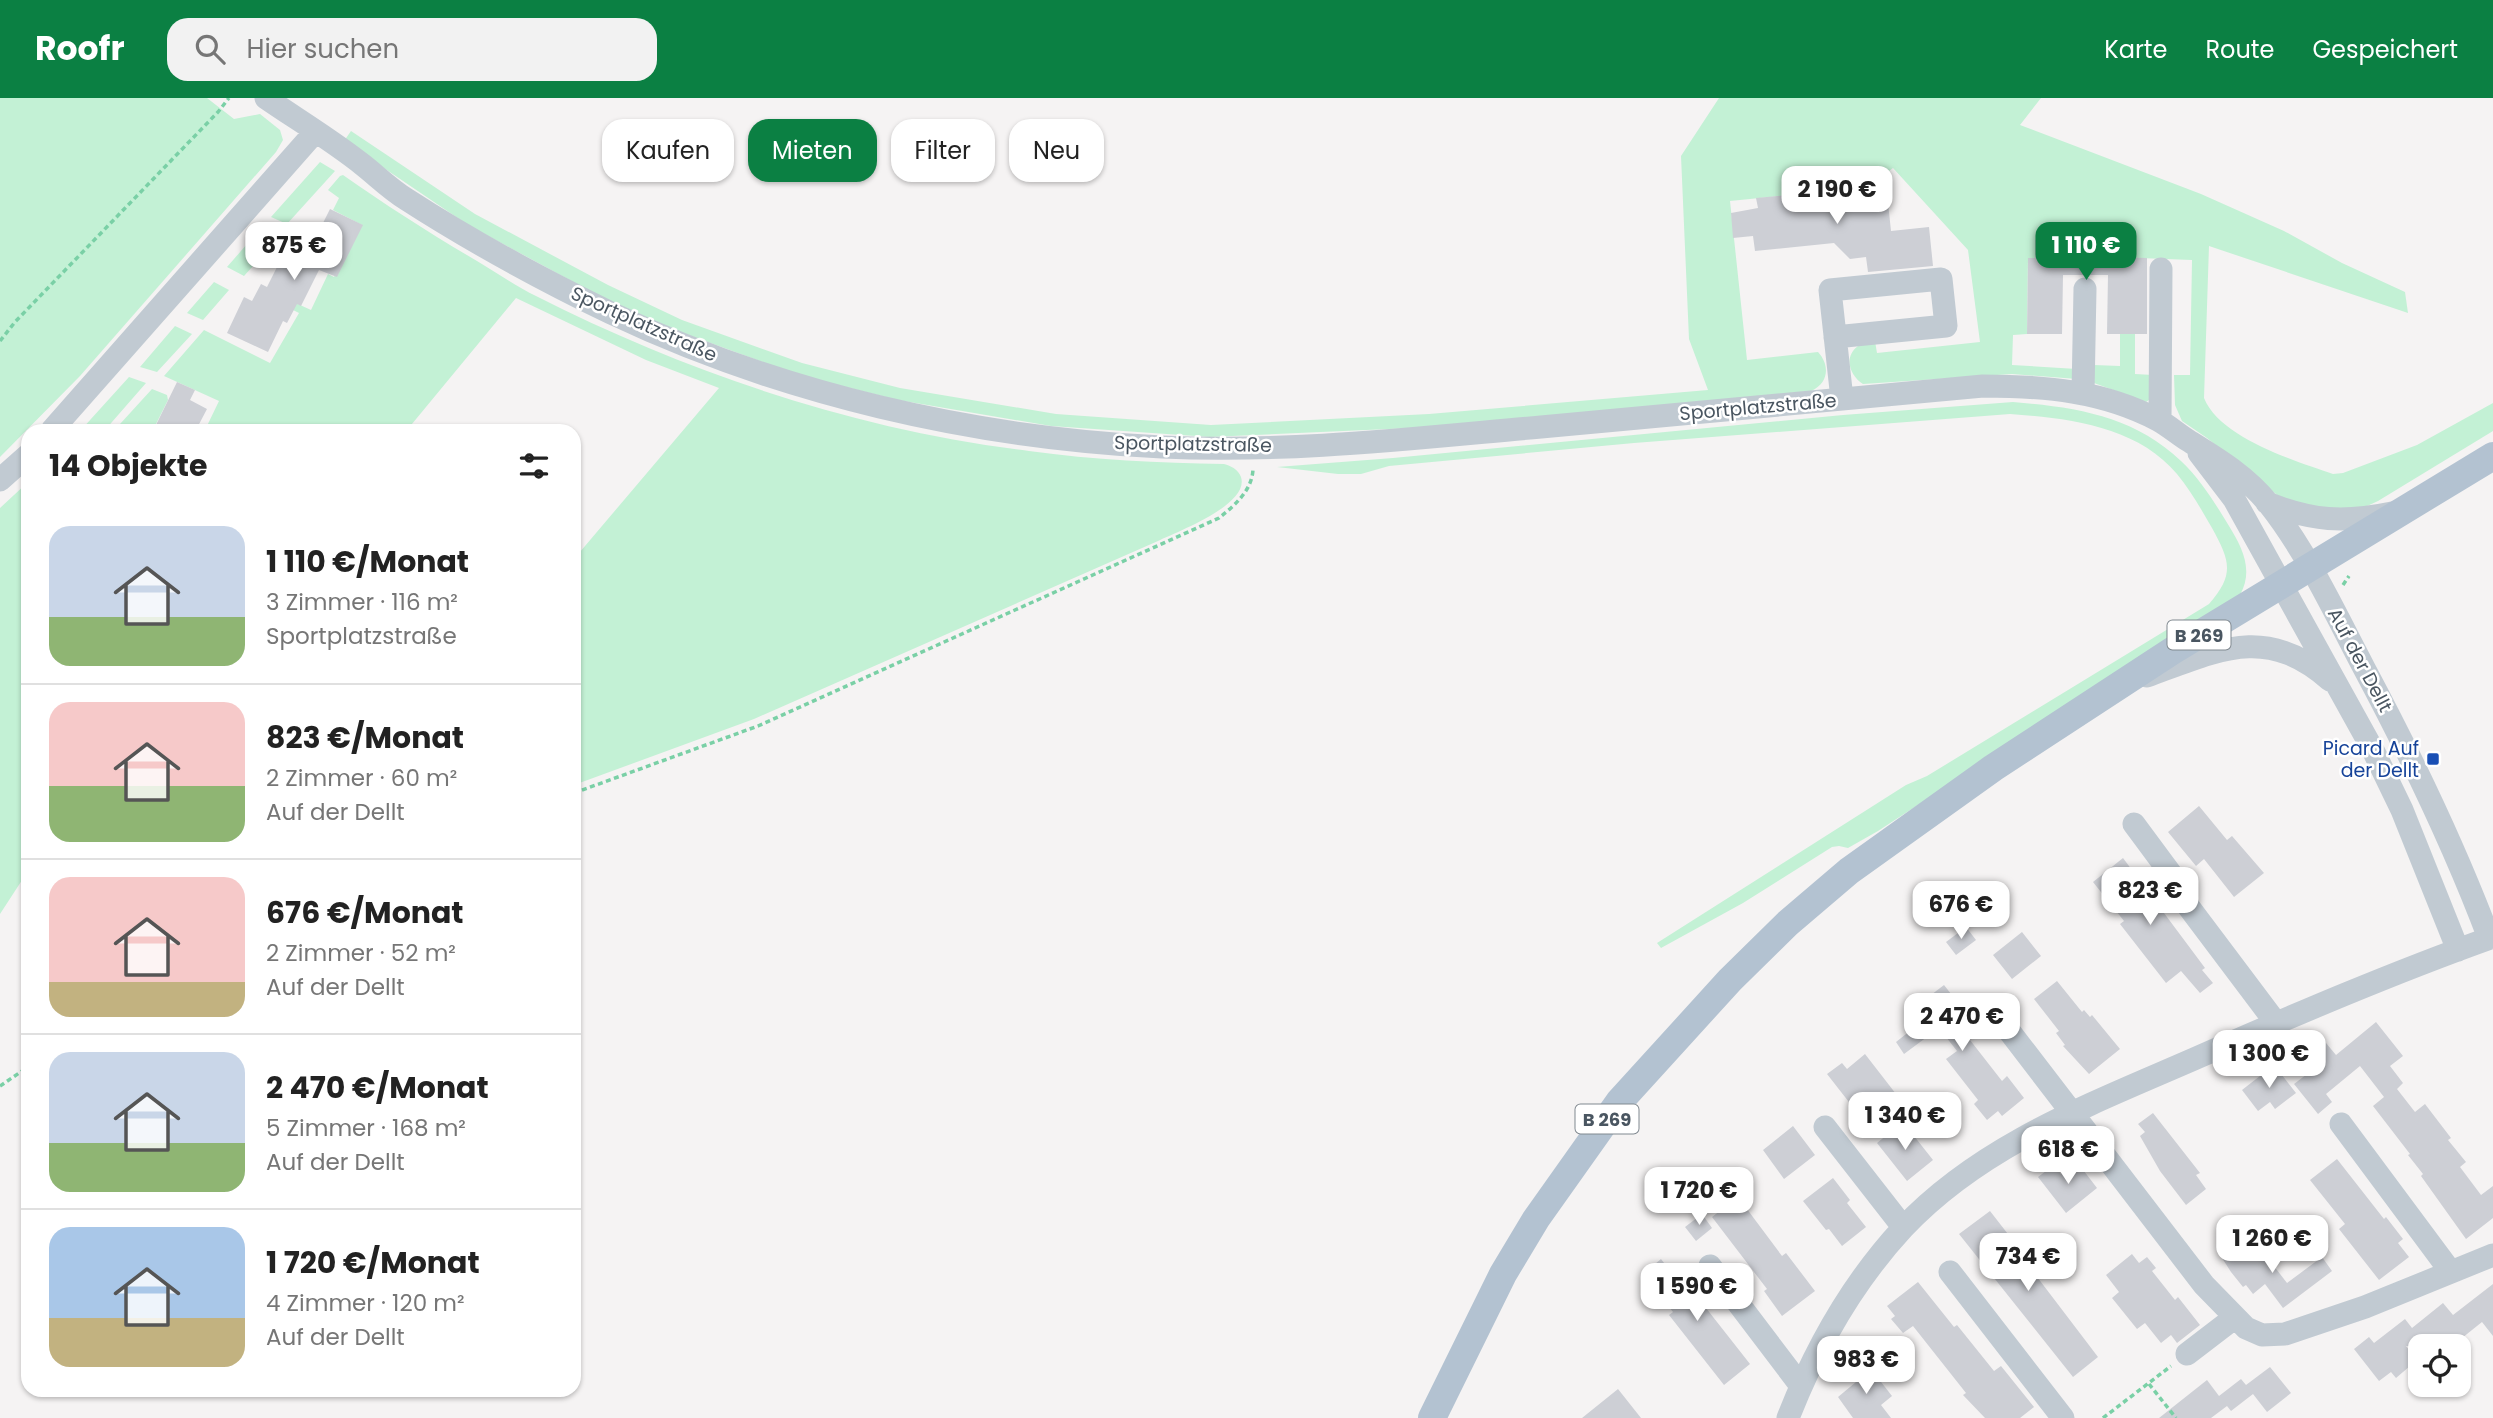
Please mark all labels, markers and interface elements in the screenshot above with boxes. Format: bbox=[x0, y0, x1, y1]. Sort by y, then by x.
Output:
search box bbox=[167, 18, 657, 81]
text: Roofr bbox=[35, 25, 125, 72]
icon: search bbox=[191, 30, 229, 68]
text: Hier suchen bbox=[247, 31, 399, 67]
text: Karte bbox=[2104, 33, 2167, 66]
text: Route bbox=[2205, 33, 2274, 66]
text: Gespeichert bbox=[2312, 33, 2458, 66]
chip: Kaufen bbox=[602, 119, 734, 182]
chip: Mieten bbox=[748, 119, 877, 182]
chip: Filter bbox=[891, 119, 995, 182]
chip: Neu bbox=[1009, 119, 1104, 182]
pin: 2 190 € bbox=[1772, 166, 1902, 226]
text: 2 190 € bbox=[1798, 173, 1876, 205]
pin: 875 € bbox=[245, 222, 343, 282]
pin: 1 110 € bbox=[2021, 222, 2151, 282]
text: 875 € bbox=[261, 229, 327, 261]
text: 1 110 € bbox=[2052, 229, 2121, 261]
street label: Sportplatzstraße bbox=[567, 280, 721, 368]
street label: Sportplatzstraße bbox=[1678, 387, 1838, 427]
street label: Sportplatzstraße bbox=[1114, 429, 1272, 459]
text: 14 Objekte bbox=[49, 444, 207, 487]
icon: filters bbox=[515, 447, 553, 485]
text: 1 110 €/Monat bbox=[266, 540, 469, 583]
icon: home bbox=[105, 554, 189, 638]
text: 3 Zimmer · 116 m² bbox=[266, 586, 458, 618]
street label: Auf der Dellt bbox=[2321, 603, 2399, 717]
text: Sportplatzstraße bbox=[266, 620, 457, 652]
road number: B 269 bbox=[2168, 620, 2230, 650]
text: 823 €/Monat bbox=[266, 716, 464, 759]
icon: home bbox=[105, 730, 189, 814]
place label: Picard Auf der Dellt bbox=[2323, 735, 2419, 784]
marker: Picard Auf der Dellt bbox=[2425, 751, 2441, 767]
text: 2 Zimmer · 60 m² bbox=[266, 762, 457, 794]
text: Auf der Dellt bbox=[266, 796, 405, 828]
pin: 823 € bbox=[2101, 868, 2199, 927]
text: 823 € bbox=[2117, 874, 2183, 906]
pin: 676 € bbox=[1912, 882, 2010, 941]
text: 676 € bbox=[1929, 888, 1993, 920]
text: 676 €/Monat bbox=[266, 891, 464, 934]
icon: home bbox=[105, 905, 189, 989]
text: 2 Zimmer · 52 m² bbox=[266, 937, 456, 969]
text: Auf der Dellt bbox=[266, 971, 405, 1003]
pin: 2 470 € bbox=[1897, 993, 2027, 1053]
text: 2 470 € bbox=[1920, 1000, 2004, 1032]
pin: 1 300 € bbox=[2204, 1030, 2334, 1090]
text: 1 300 € bbox=[2229, 1037, 2309, 1069]
text: 2 470 €/Monat bbox=[266, 1066, 489, 1109]
icon: home bbox=[105, 1080, 189, 1164]
pin: 1 340 € bbox=[1840, 1093, 1970, 1152]
text: 1 340 € bbox=[1864, 1099, 1946, 1131]
road number: B 269 bbox=[1576, 1104, 1638, 1134]
text: 5 Zimmer · 168 m² bbox=[266, 1112, 466, 1144]
pin: 618 € bbox=[2019, 1126, 2117, 1186]
text: 618 € bbox=[2037, 1133, 2099, 1165]
text: Auf der Dellt bbox=[266, 1146, 405, 1178]
pin: 1 720 € bbox=[1634, 1168, 1764, 1227]
text: 1 720 € bbox=[1660, 1174, 1738, 1206]
pin: 1 260 € bbox=[2207, 1216, 2337, 1275]
text: 1 260 € bbox=[2232, 1222, 2312, 1254]
pin: 734 € bbox=[1979, 1234, 2077, 1293]
text: 734 € bbox=[1996, 1240, 2060, 1272]
text: 1 720 €/Monat bbox=[266, 1241, 480, 1284]
icon: home bbox=[105, 1255, 189, 1339]
pin: 1 590 € bbox=[1632, 1264, 1762, 1323]
text: 1 590 € bbox=[1657, 1270, 1737, 1302]
text: 4 Zimmer · 120 m² bbox=[266, 1287, 465, 1319]
text: Auf der Dellt bbox=[266, 1321, 405, 1353]
map controls bbox=[2408, 1334, 2471, 1397]
button: locate bbox=[2408, 1334, 2471, 1397]
pin: 983 € bbox=[1817, 1336, 1915, 1396]
text: 983 € bbox=[1833, 1343, 1899, 1375]

